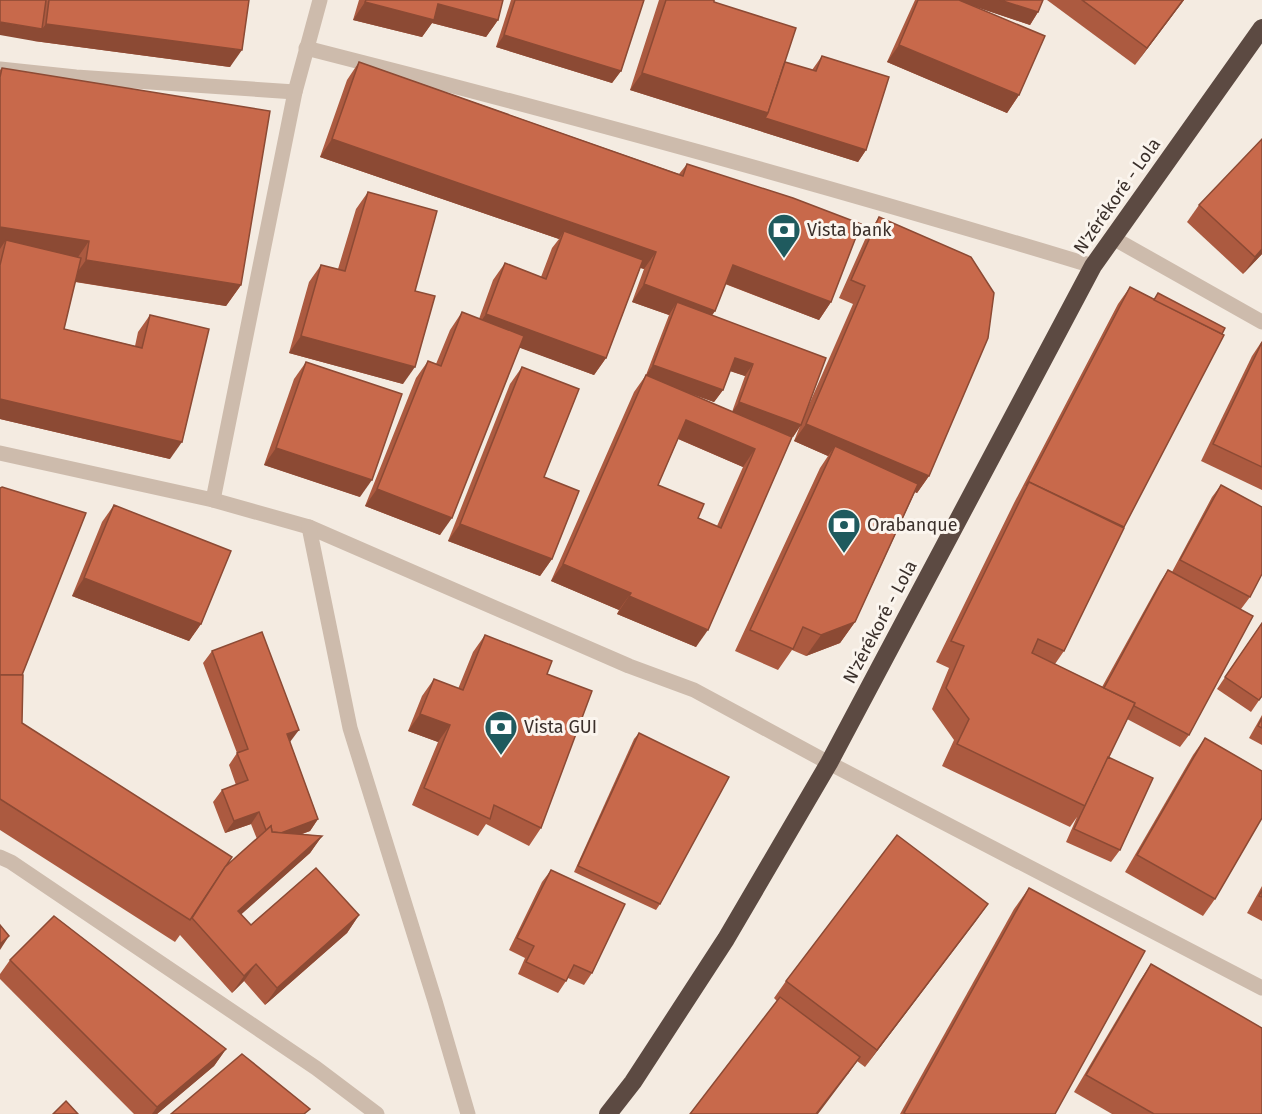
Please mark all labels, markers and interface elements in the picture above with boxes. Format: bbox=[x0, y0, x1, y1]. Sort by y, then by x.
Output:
street label: N'zérékoré - Lola bbox=[1069, 134, 1165, 258]
bank icon: Vista bank bbox=[766, 212, 802, 259]
place label: Vista bank bbox=[807, 219, 892, 241]
bank icon: Orabanque bbox=[826, 507, 862, 554]
place label: Orabanque bbox=[867, 514, 957, 536]
street label: N'zérékoré - Lola bbox=[838, 557, 922, 687]
bank icon: Vista GUI bbox=[483, 709, 519, 756]
place label: Vista GUI bbox=[524, 716, 597, 738]

